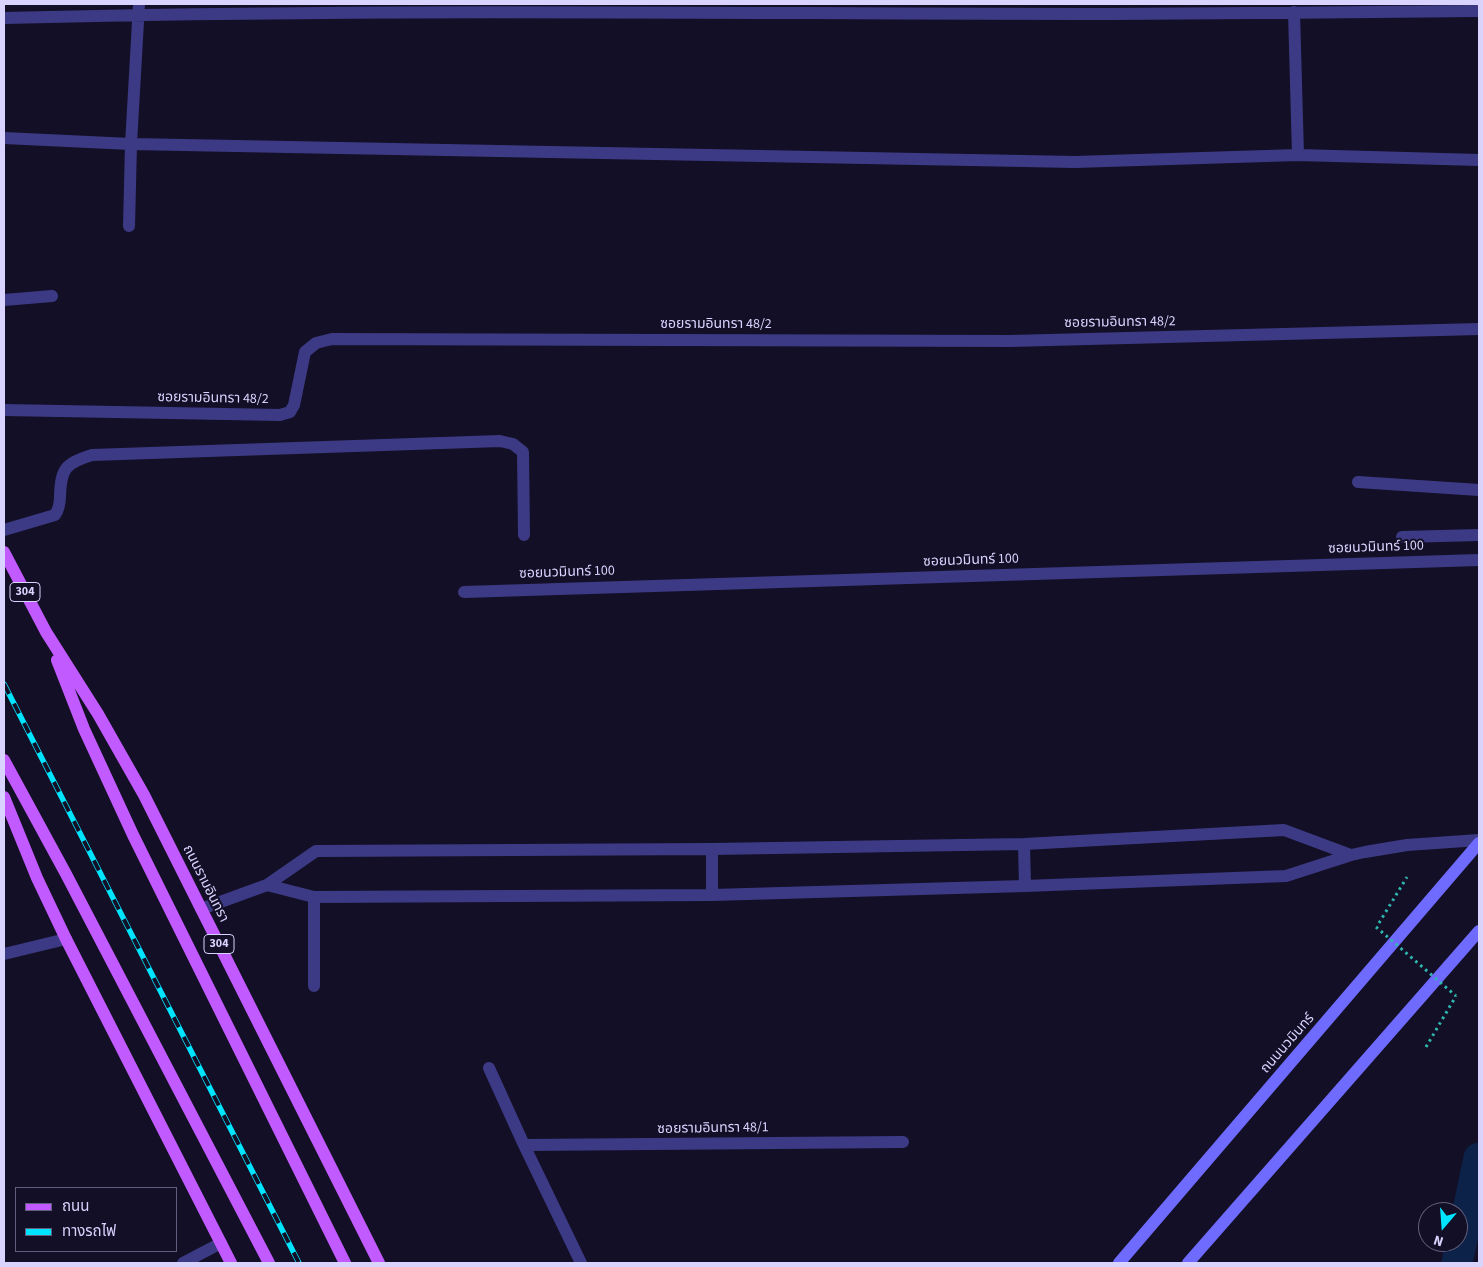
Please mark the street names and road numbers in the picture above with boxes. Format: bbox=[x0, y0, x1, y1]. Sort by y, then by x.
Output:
street label: ซอยรามอินทรา 48/2 bbox=[1064, 314, 1176, 332]
street label: ซอยรามอินทรา 48/2 bbox=[660, 317, 772, 333]
street label: ซอยรามอินทรา 48/2 bbox=[157, 390, 269, 408]
street label: ซอยนวมินทร์ 100 bbox=[1328, 538, 1424, 558]
street label: ซอยนวมินทร์ 100 bbox=[923, 551, 1019, 571]
street label: ซอยนวมินทร์ 100 bbox=[519, 563, 615, 583]
road number: 304 bbox=[10, 582, 40, 602]
street label: ถนนรามอินทรา bbox=[178, 843, 232, 925]
road number: 304 bbox=[204, 934, 234, 954]
street label: ถนนนวมินทร์ bbox=[1258, 1011, 1318, 1077]
street label: ซอยรามอินทรา 48/1 bbox=[657, 1120, 769, 1138]

